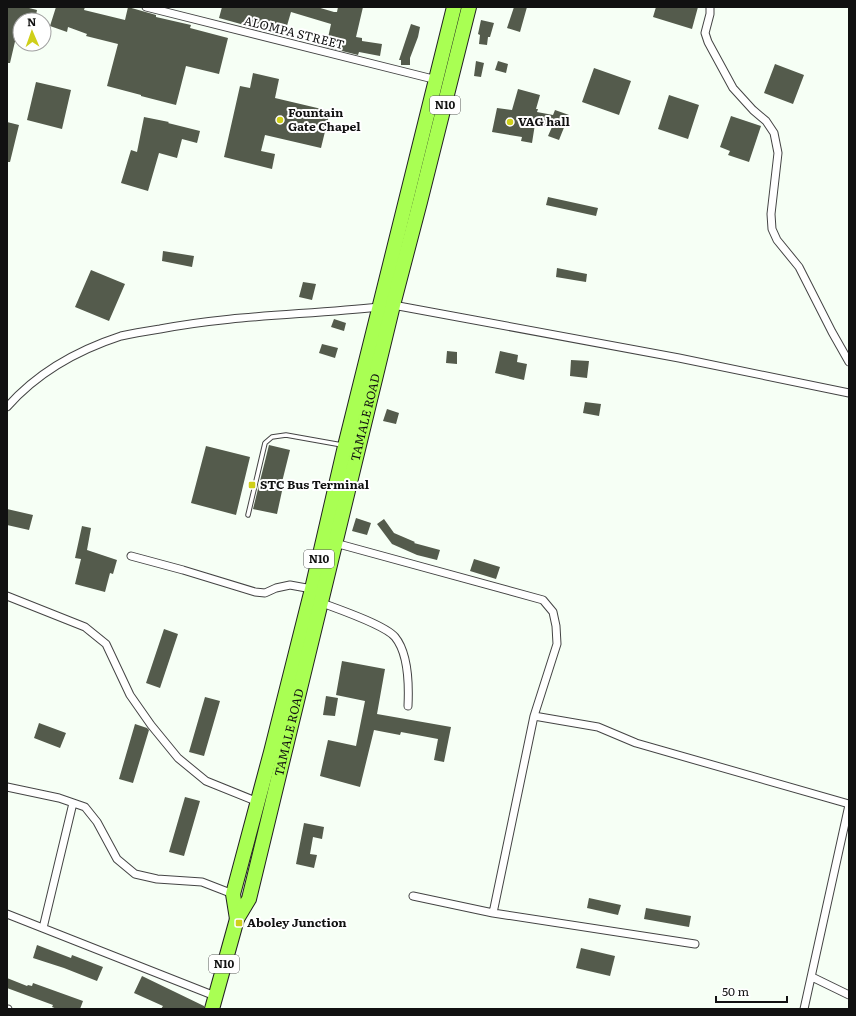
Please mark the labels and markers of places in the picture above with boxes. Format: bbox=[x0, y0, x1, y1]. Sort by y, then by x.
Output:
place label: Fountain Gate Chapel bbox=[288, 103, 361, 135]
place label: VAG hall bbox=[518, 112, 571, 130]
marker: Fountain Gate Chapel bbox=[275, 115, 285, 125]
marker: VAG hall bbox=[505, 117, 515, 127]
place label: STC Bus Terminal bbox=[260, 475, 370, 493]
marker: STC Bus Terminal bbox=[247, 480, 257, 490]
place label: Aboley Junction bbox=[247, 913, 347, 931]
marker: Aboley Junction bbox=[234, 918, 244, 928]

